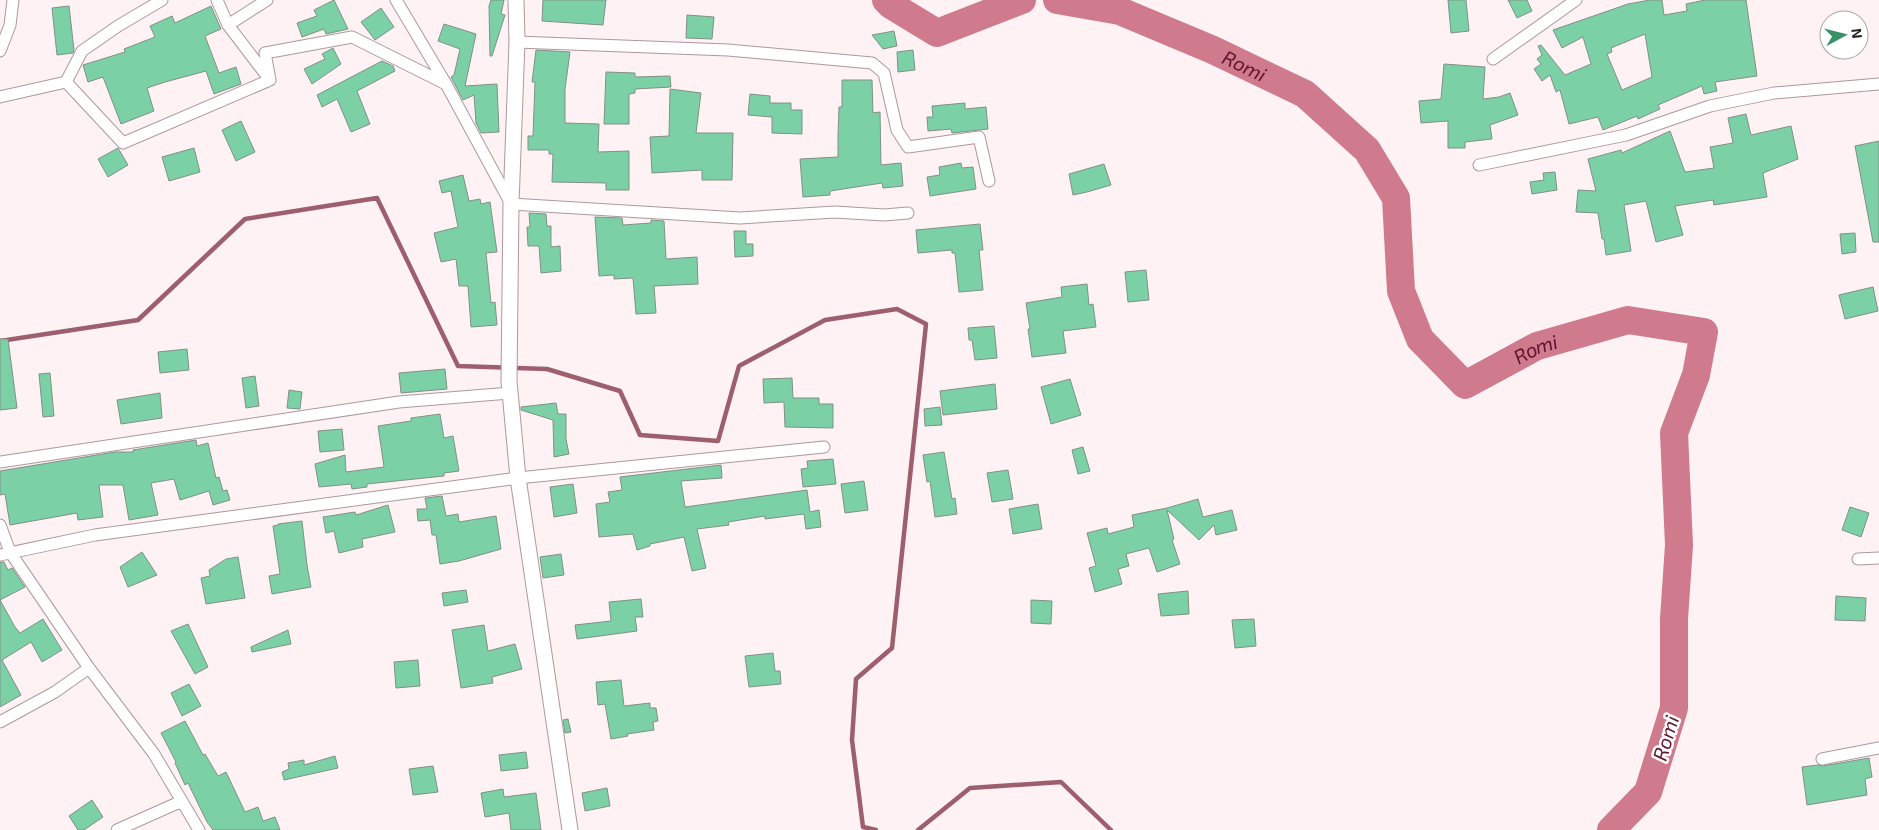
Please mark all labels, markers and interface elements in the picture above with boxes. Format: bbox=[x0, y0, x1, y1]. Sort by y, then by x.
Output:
north arrow bbox=[1819, 10, 1869, 60]
text: N bbox=[1848, 27, 1866, 39]
water label: Romi bbox=[1219, 44, 1271, 86]
water label: Romi bbox=[1509, 329, 1560, 369]
water label: Romi bbox=[1647, 712, 1683, 763]

